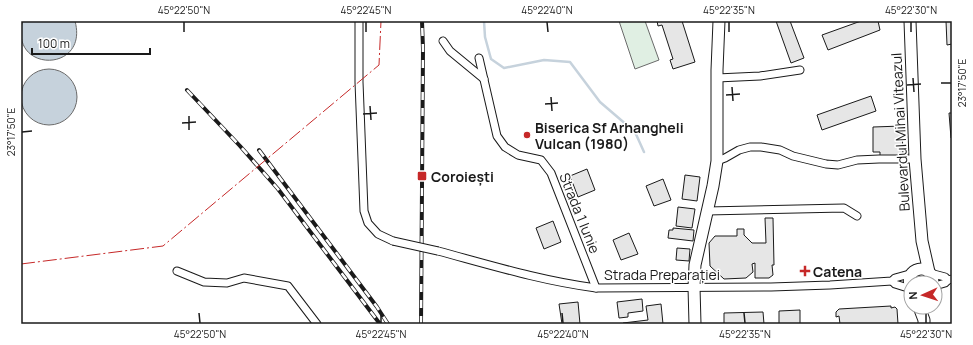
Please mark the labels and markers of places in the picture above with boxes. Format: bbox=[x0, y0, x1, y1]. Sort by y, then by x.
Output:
place label: Biserica Sf Arhangheli Vulcan (1980) bbox=[535, 118, 684, 153]
marker: Biserica Sf Arhangheli Vulcan (1980) bbox=[522, 130, 532, 140]
place label: Coroiești bbox=[431, 167, 494, 186]
marker: Coroiești bbox=[416, 170, 428, 182]
place label: Catena bbox=[813, 262, 862, 281]
marker: Catena bbox=[800, 266, 810, 276]

